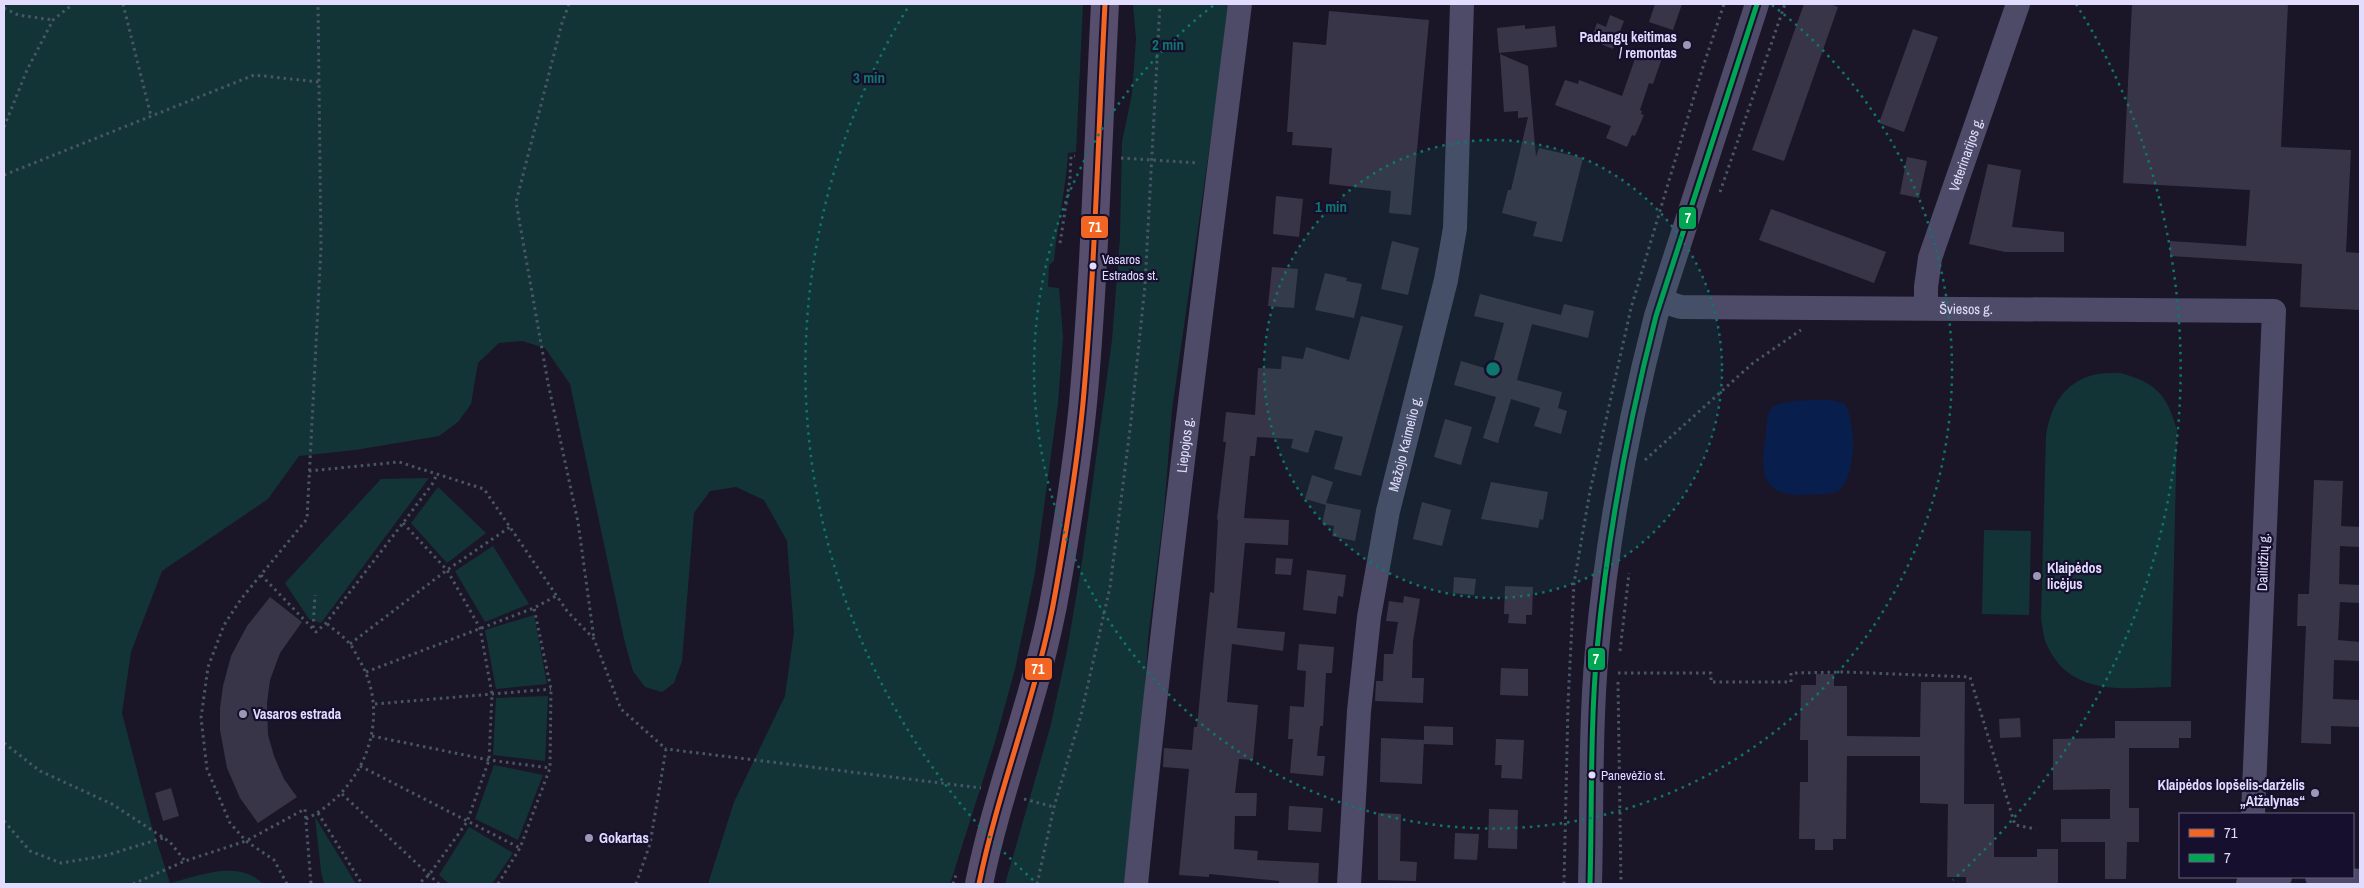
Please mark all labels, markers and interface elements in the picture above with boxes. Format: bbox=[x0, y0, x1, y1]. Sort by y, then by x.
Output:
place label: Padangų keitimas / remontas bbox=[1579, 28, 1677, 62]
text: 2 min bbox=[1152, 34, 1184, 55]
marker: Padangų keitimas / remontas bbox=[1681, 39, 1693, 51]
text: 3 min bbox=[853, 67, 885, 88]
street label: Veterinarijos g. bbox=[1945, 115, 1987, 194]
text: 1 min bbox=[1315, 196, 1347, 217]
line badge: 7 bbox=[1678, 206, 1697, 230]
text: 7 bbox=[1685, 209, 1692, 227]
line badge: 71 bbox=[1080, 215, 1109, 239]
text: 71 bbox=[1089, 218, 1102, 236]
place label: Vasaros Estrados st. bbox=[1102, 251, 1158, 284]
marker: Vasaros Estrados st. bbox=[1088, 261, 1098, 271]
street label: Šviesos g. bbox=[1939, 300, 1993, 318]
centre of rings bbox=[1484, 360, 1502, 378]
street label: Mažojo Kaimelio g. bbox=[1384, 394, 1426, 494]
street label: Liepojos g. bbox=[1173, 416, 1197, 474]
street label: Dailidžių g. bbox=[2253, 533, 2273, 591]
place label: Klaipėdos licėjus bbox=[2047, 559, 2102, 593]
marker: Klaipėdos licėjus bbox=[2031, 570, 2043, 582]
line badge: 7 bbox=[1587, 647, 1606, 671]
text: 7 bbox=[1593, 650, 1600, 668]
line badge: 71 bbox=[1024, 657, 1053, 681]
text: 71 bbox=[1032, 660, 1045, 678]
place label: Vasaros estrada bbox=[253, 705, 342, 723]
marker: Vasaros estrada bbox=[237, 708, 249, 720]
place label: Panevėžio st. bbox=[1601, 767, 1666, 784]
marker: Panevėžio st. bbox=[1587, 770, 1597, 780]
place label: Klaipėdos lopšelis-darželis „Atžalynas“ bbox=[2158, 776, 2305, 810]
marker: Klaipėdos lopšelis-darželis „Atžalynas“ bbox=[2309, 787, 2321, 799]
legend bbox=[2179, 813, 2354, 878]
text: 71 bbox=[2224, 822, 2238, 843]
place label: Gokartas bbox=[599, 829, 649, 847]
marker: Gokartas bbox=[583, 832, 595, 844]
text: 7 bbox=[2224, 847, 2231, 868]

